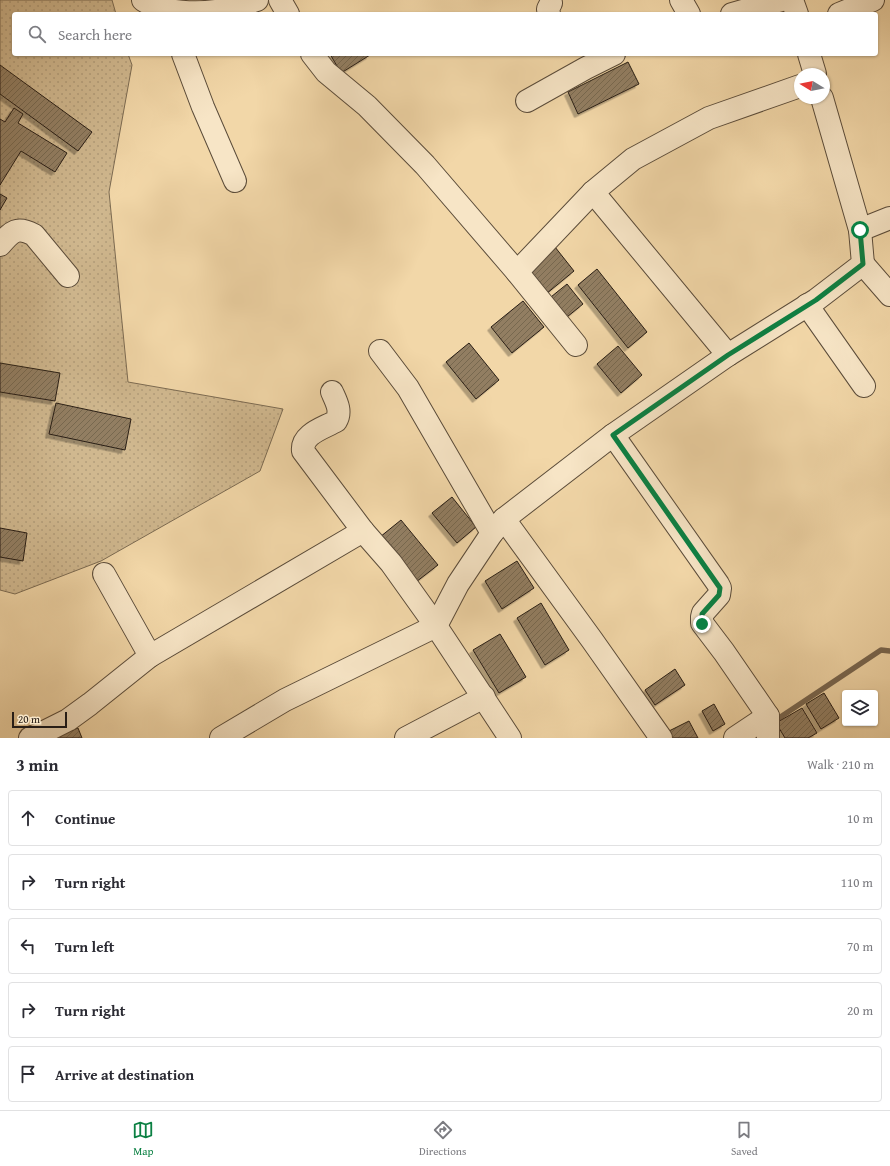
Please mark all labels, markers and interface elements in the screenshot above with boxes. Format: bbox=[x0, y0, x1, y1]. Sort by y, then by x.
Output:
search box bbox=[12, 12, 878, 56]
icon: search bbox=[26, 23, 48, 45]
text: Search here bbox=[58, 24, 132, 45]
north arrow bbox=[794, 68, 830, 104]
route start bbox=[851, 221, 869, 239]
route end bbox=[693, 615, 711, 633]
map controls bbox=[842, 690, 878, 726]
button: layers bbox=[842, 690, 878, 726]
scale bar bbox=[12, 710, 67, 729]
text: 20 m bbox=[18, 711, 40, 727]
text: 3 min bbox=[16, 752, 58, 777]
text: Walk · 210 m bbox=[807, 755, 874, 774]
icon: ahead bbox=[17, 807, 39, 829]
text: Continue bbox=[55, 808, 116, 829]
text: 10 m bbox=[847, 809, 873, 828]
icon: right bbox=[17, 871, 39, 893]
text: Turn right bbox=[55, 872, 126, 893]
text: 110 m bbox=[841, 873, 873, 892]
icon: left bbox=[17, 935, 39, 957]
text: Turn left bbox=[55, 936, 114, 957]
text: 70 m bbox=[847, 937, 873, 956]
icon: right bbox=[17, 999, 39, 1021]
text: Turn right bbox=[55, 1000, 126, 1021]
text: 20 m bbox=[847, 1001, 873, 1020]
icon: arrive bbox=[17, 1063, 39, 1085]
text: Arrive at destination bbox=[55, 1064, 194, 1085]
tab: Map bbox=[132, 1119, 154, 1159]
tab: Directions bbox=[419, 1119, 466, 1159]
tab: Saved bbox=[731, 1119, 758, 1159]

